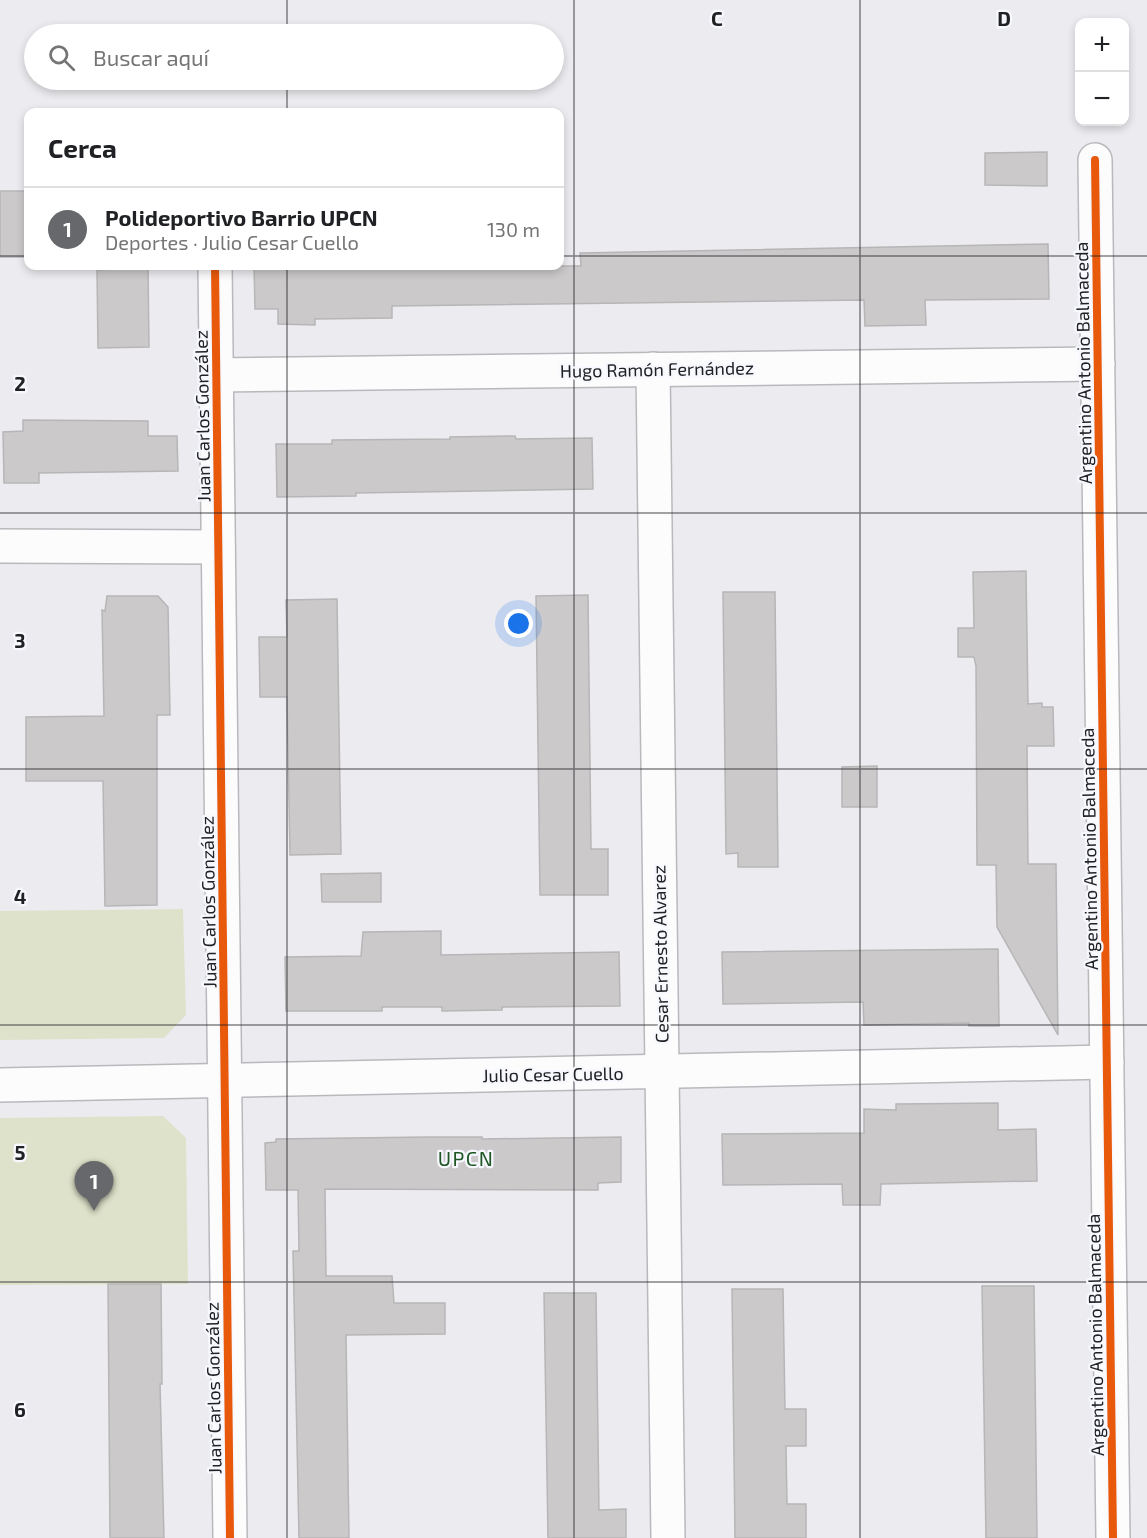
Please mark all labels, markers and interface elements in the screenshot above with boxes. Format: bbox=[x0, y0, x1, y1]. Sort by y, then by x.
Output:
text: C bbox=[711, 6, 723, 30]
text: D bbox=[997, 6, 1011, 30]
map controls bbox=[1075, 18, 1129, 126]
button: + bbox=[1075, 18, 1129, 72]
search box bbox=[24, 24, 564, 90]
icon: search bbox=[45, 41, 78, 74]
text: Buscar aquí bbox=[93, 44, 209, 70]
button: − bbox=[1075, 72, 1129, 126]
text: Cerca bbox=[48, 132, 117, 163]
text: Polideportivo Barrio UPCN bbox=[105, 204, 378, 230]
text: 1 bbox=[63, 217, 72, 241]
text: 130 m bbox=[487, 217, 540, 241]
text: Deportes · Julio Cesar Cuello bbox=[105, 230, 359, 254]
street label: Argentino Antonio Balmaceda bbox=[1070, 242, 1096, 484]
street label: Juan Carlos González bbox=[190, 330, 214, 502]
street label: Hugo Ramón Fernández bbox=[560, 356, 754, 382]
text: 2 bbox=[14, 371, 26, 395]
your location bbox=[504, 609, 533, 638]
text: 3 bbox=[14, 628, 26, 652]
street label: Argentino Antonio Balmaceda bbox=[1076, 728, 1102, 970]
street label: Juan Carlos González bbox=[196, 816, 220, 988]
street label: Cesar Ernesto Alvarez bbox=[647, 865, 673, 1043]
text: 4 bbox=[14, 884, 27, 908]
street label: Julio Cesar Cuello bbox=[482, 1062, 624, 1086]
text: 5 bbox=[14, 1140, 26, 1164]
district label: UPCN bbox=[438, 1146, 494, 1170]
pin: 1 bbox=[74, 1162, 113, 1211]
street label: Argentino Antonio Balmaceda bbox=[1082, 1214, 1108, 1456]
street label: Juan Carlos González bbox=[201, 1302, 225, 1474]
text: 6 bbox=[14, 1397, 26, 1421]

